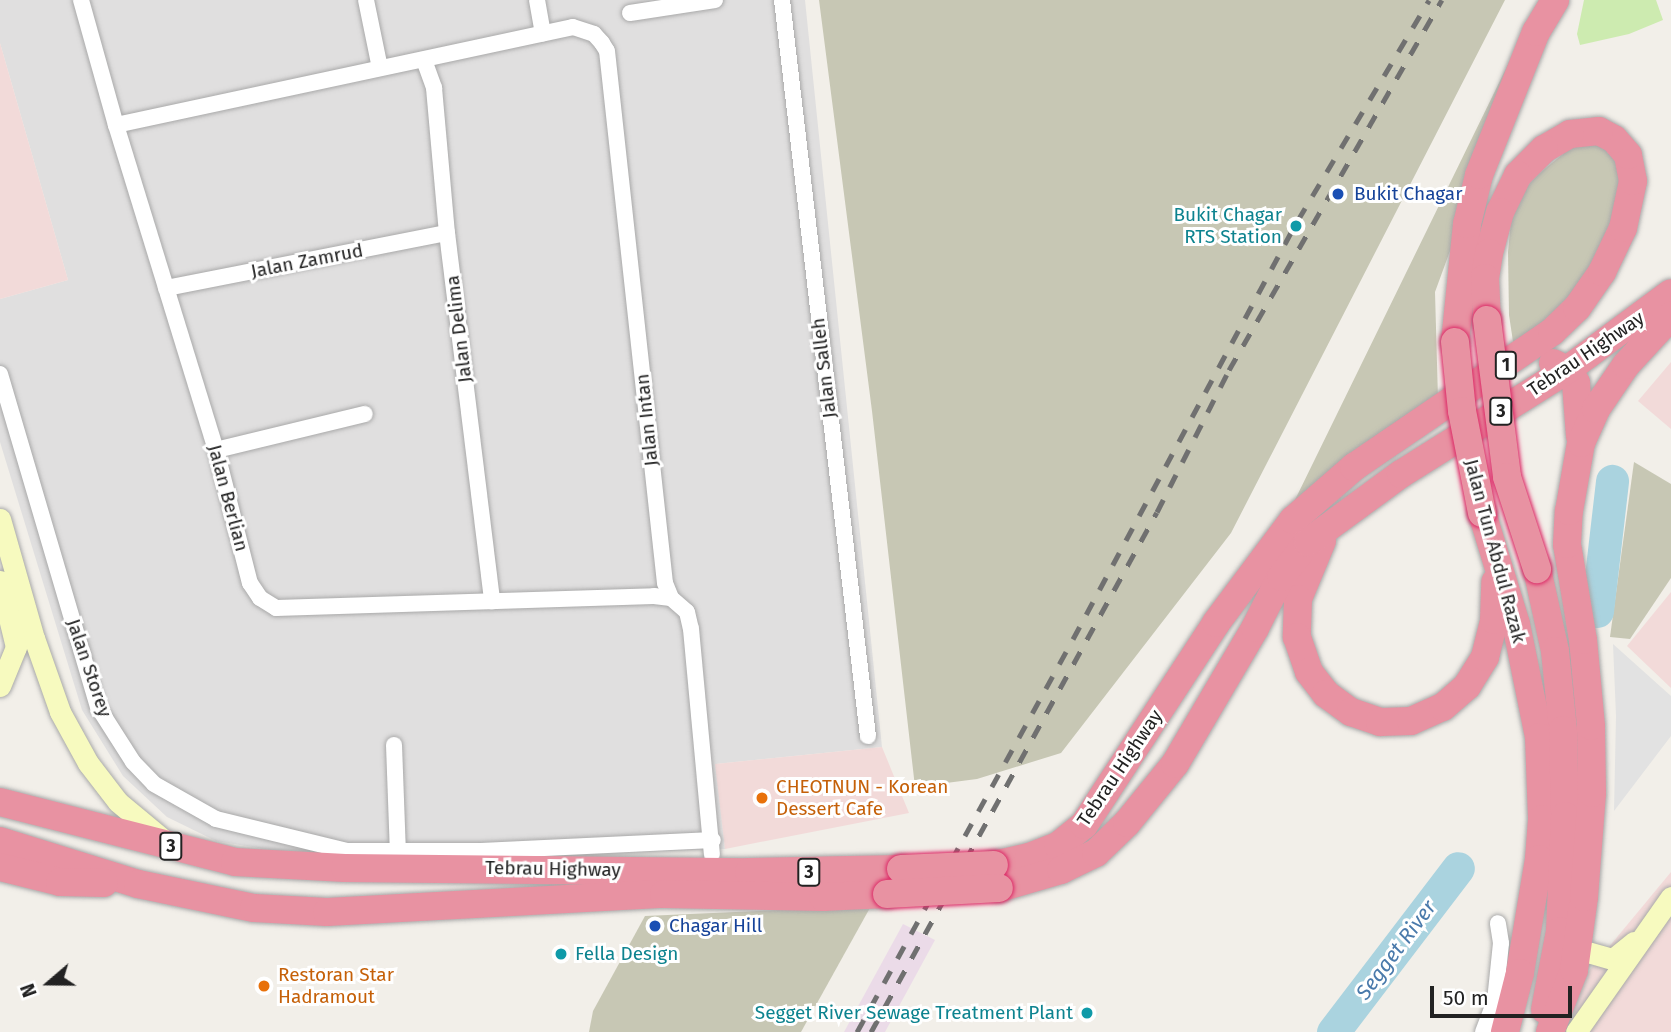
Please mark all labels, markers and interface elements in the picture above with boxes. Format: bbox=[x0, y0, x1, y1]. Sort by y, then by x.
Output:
place label: Bukit Chagar bbox=[1354, 183, 1463, 205]
marker: Bukit Chagar bbox=[1328, 184, 1348, 204]
place label: Bukit Chagar RTS Station bbox=[1173, 204, 1282, 248]
marker: Bukit Chagar RTS Station bbox=[1288, 218, 1304, 234]
street label: Jalan Zamrud bbox=[249, 239, 365, 283]
street label: Jalan Delima bbox=[441, 274, 477, 384]
street label: Tebrau Highway bbox=[1523, 307, 1649, 401]
street label: Jalan Salleh bbox=[807, 317, 841, 419]
road number: 1 bbox=[1494, 351, 1518, 380]
street label: Jalan Intan bbox=[631, 373, 663, 467]
road number: 3 bbox=[1489, 396, 1513, 426]
street label: Jalan Berlian bbox=[203, 442, 253, 554]
street label: Jalan Tun Abdul Razak bbox=[1460, 457, 1530, 645]
street label: Jalan Storey bbox=[62, 616, 116, 720]
street label: Tebrau Highway bbox=[1073, 705, 1167, 831]
place label: CHEOTNUN - Korean Dessert Cafe bbox=[776, 776, 948, 820]
marker: CHEOTNUN - Korean Dessert Cafe bbox=[754, 790, 770, 806]
road number: 3 bbox=[159, 832, 183, 860]
street label: Tebrau Highway bbox=[485, 856, 621, 882]
road number: 3 bbox=[797, 858, 821, 886]
water label: Segget River bbox=[1351, 895, 1441, 1005]
place label: Chagar Hill bbox=[669, 915, 762, 937]
marker: Chagar Hill bbox=[647, 918, 663, 934]
place label: Fella Design bbox=[575, 943, 678, 965]
marker: Fella Design bbox=[553, 946, 569, 962]
north arrow bbox=[14, 948, 84, 1018]
place label: Restoran Star Hadramout bbox=[278, 964, 394, 1008]
scale bar bbox=[1433, 972, 1575, 1016]
marker: Restoran Star Hadramout bbox=[256, 978, 272, 994]
text: N bbox=[16, 981, 42, 1000]
text: 50 m bbox=[1443, 985, 1489, 1011]
place label: Segget River Sewage Treatment Plant bbox=[755, 1002, 1073, 1024]
marker: Segget River Sewage Treatment Plant bbox=[1079, 1005, 1095, 1021]

